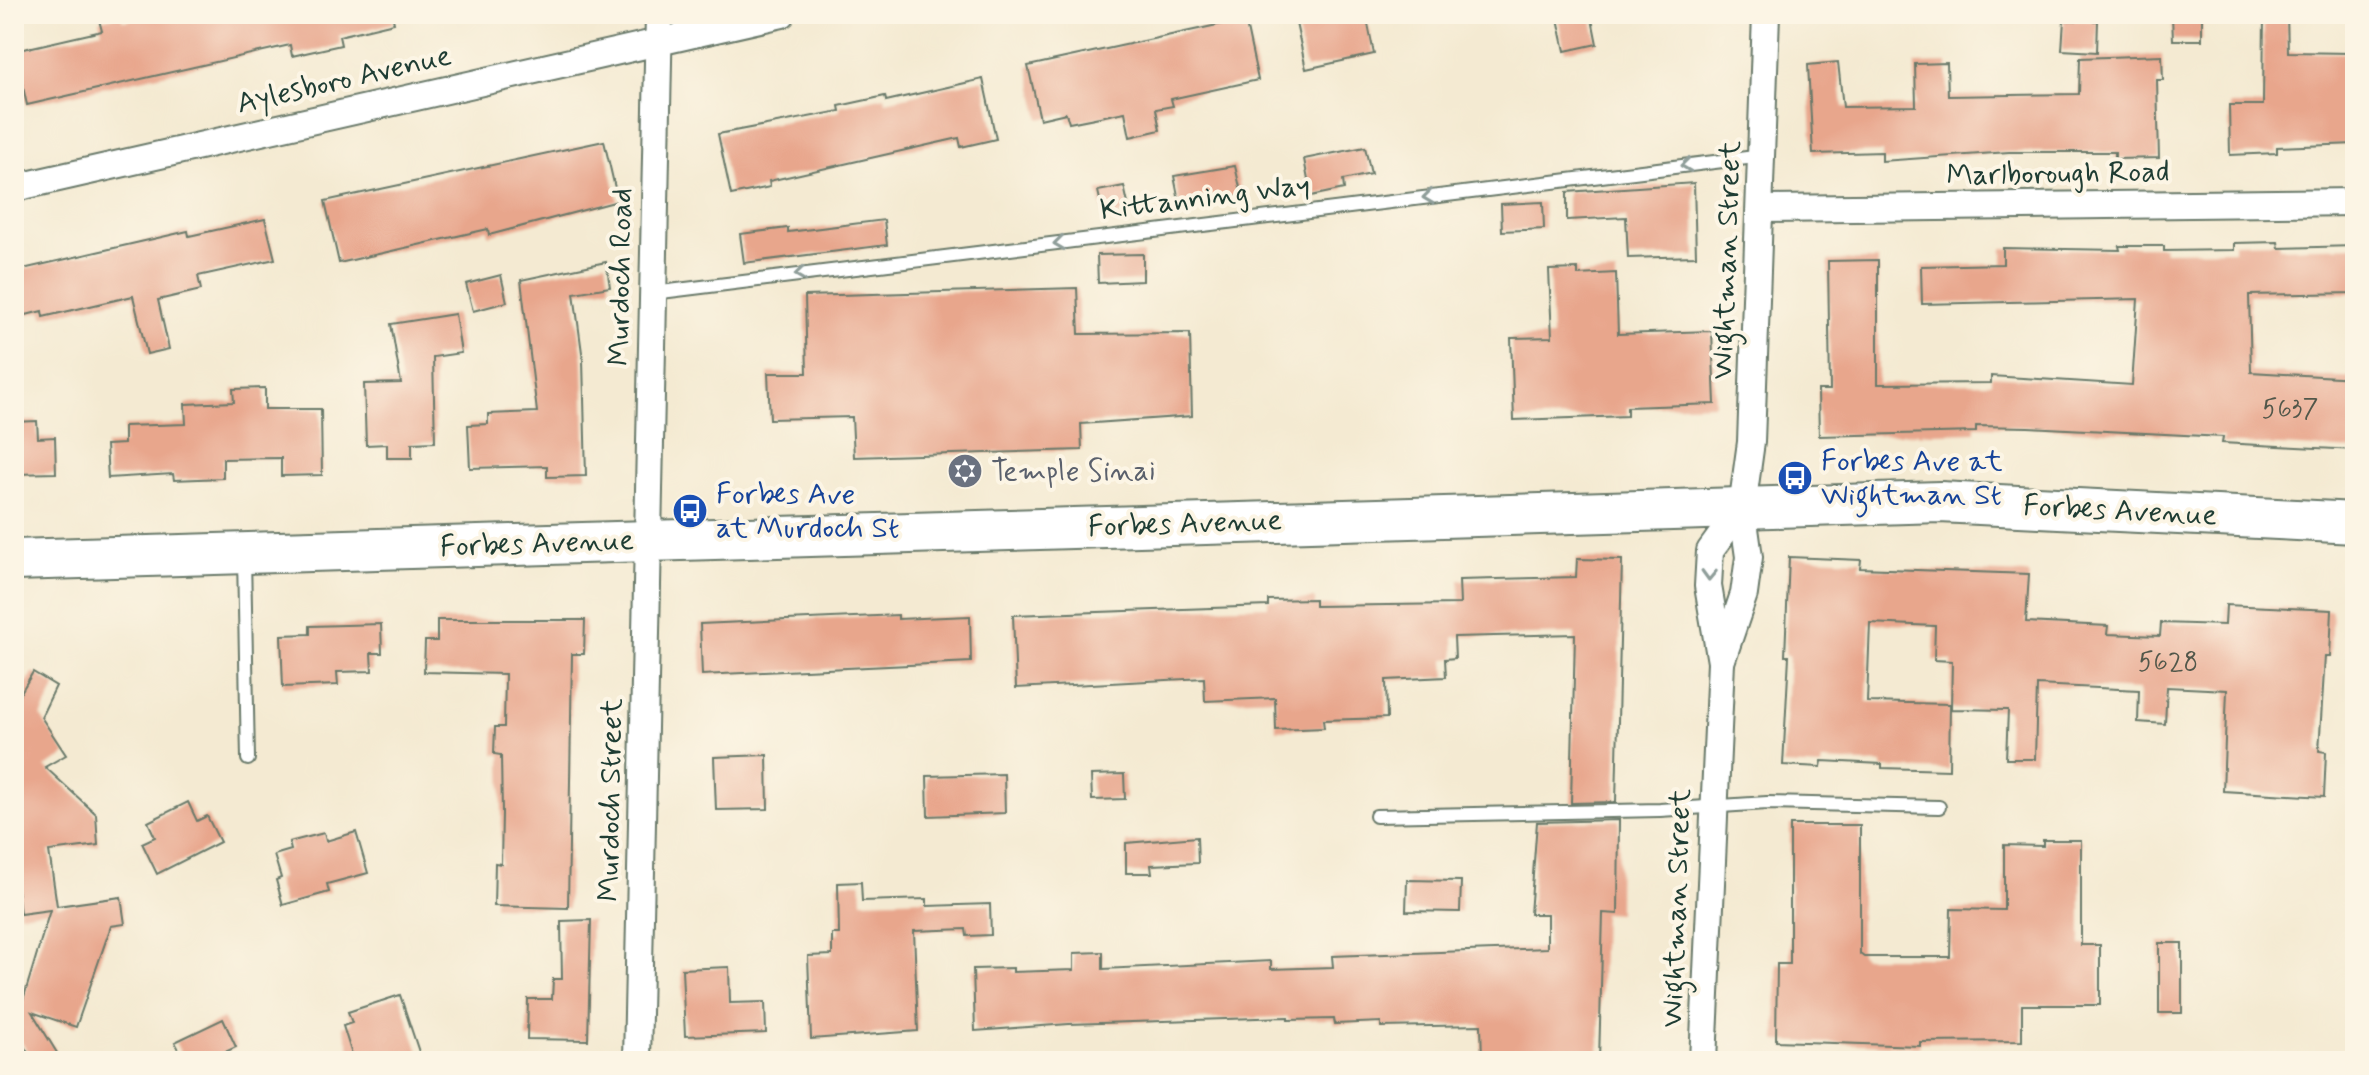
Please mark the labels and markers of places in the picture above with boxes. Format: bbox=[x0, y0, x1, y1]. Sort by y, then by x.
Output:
place label: Forbes Ave at Wightman St bbox=[1821, 442, 2003, 518]
synagogue icon: Temple Sinai bbox=[946, 452, 984, 490]
place label: Temple Sinai bbox=[991, 452, 1156, 491]
bus stop icon: Forbes Ave at Wightman St bbox=[1776, 459, 1814, 497]
place label: Forbes Ave at Murdoch St bbox=[716, 475, 899, 548]
bus stop icon: Forbes Ave at Murdoch St bbox=[671, 492, 709, 530]

